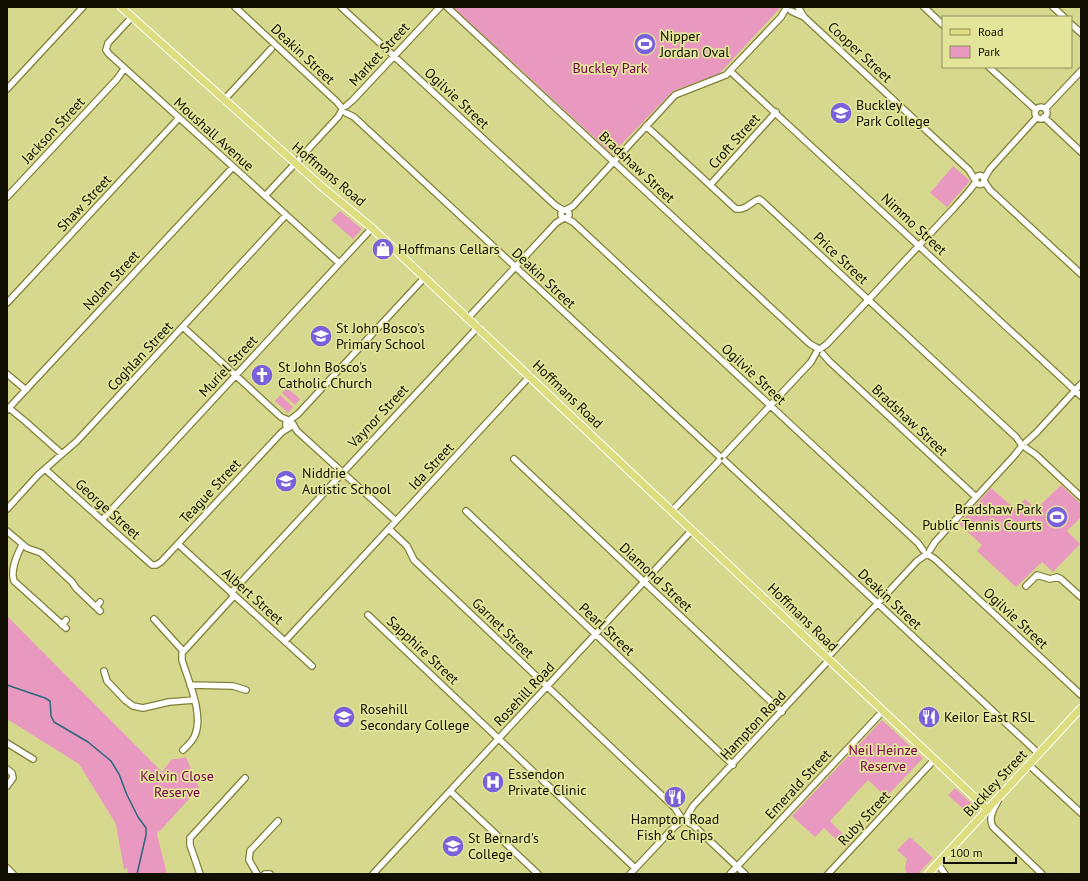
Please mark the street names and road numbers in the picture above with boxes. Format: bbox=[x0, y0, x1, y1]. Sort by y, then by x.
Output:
street label: Market Street bbox=[345, 18, 413, 90]
street label: Cooper Street bbox=[824, 18, 896, 87]
street label: Deakin Street bbox=[267, 20, 339, 88]
street label: Ogilvie Street bbox=[421, 63, 493, 133]
street label: Jackson Street bbox=[17, 93, 89, 168]
street label: Moushall Avenue bbox=[170, 93, 258, 175]
street label: Croft Street bbox=[704, 109, 764, 172]
street label: Bradshaw Street bbox=[595, 127, 679, 207]
street label: Hoffmans Road bbox=[288, 138, 370, 210]
street label: Shaw Street bbox=[53, 171, 115, 235]
street label: Nimmo Street bbox=[878, 189, 951, 259]
street label: Price Street bbox=[810, 228, 872, 288]
street label: Deakin Street bbox=[508, 244, 580, 312]
street label: Nolan Street bbox=[79, 246, 143, 314]
street label: Coghlan Street bbox=[103, 317, 177, 394]
street label: Muriel Street bbox=[195, 331, 261, 401]
street label: Ogilvie Street bbox=[718, 339, 790, 409]
street label: Hoffmans Road bbox=[529, 356, 607, 432]
street label: Vaynor Street bbox=[343, 380, 412, 452]
street label: Bradshaw Street bbox=[868, 380, 952, 460]
street label: Ida Street bbox=[405, 438, 458, 493]
street label: Teague Street bbox=[176, 455, 245, 527]
street label: George Street bbox=[72, 475, 145, 543]
street label: Diamond Street bbox=[616, 539, 696, 616]
street label: Albert Street bbox=[219, 564, 288, 628]
street label: Deakin Street bbox=[854, 565, 926, 633]
street label: Hoffmans Road bbox=[764, 579, 842, 655]
street label: Ogilvie Street bbox=[980, 583, 1052, 653]
street label: Garnet Street bbox=[468, 594, 538, 662]
street label: Pearl Street bbox=[575, 599, 639, 660]
street label: Sapphire Street bbox=[383, 612, 463, 688]
street label: Rosehill Road bbox=[490, 658, 558, 730]
street label: Hampton Road bbox=[716, 687, 790, 763]
street label: Emerald Street bbox=[761, 745, 835, 823]
street label: Buckley Street bbox=[959, 746, 1031, 820]
street label: Ruby Street bbox=[834, 787, 894, 849]

